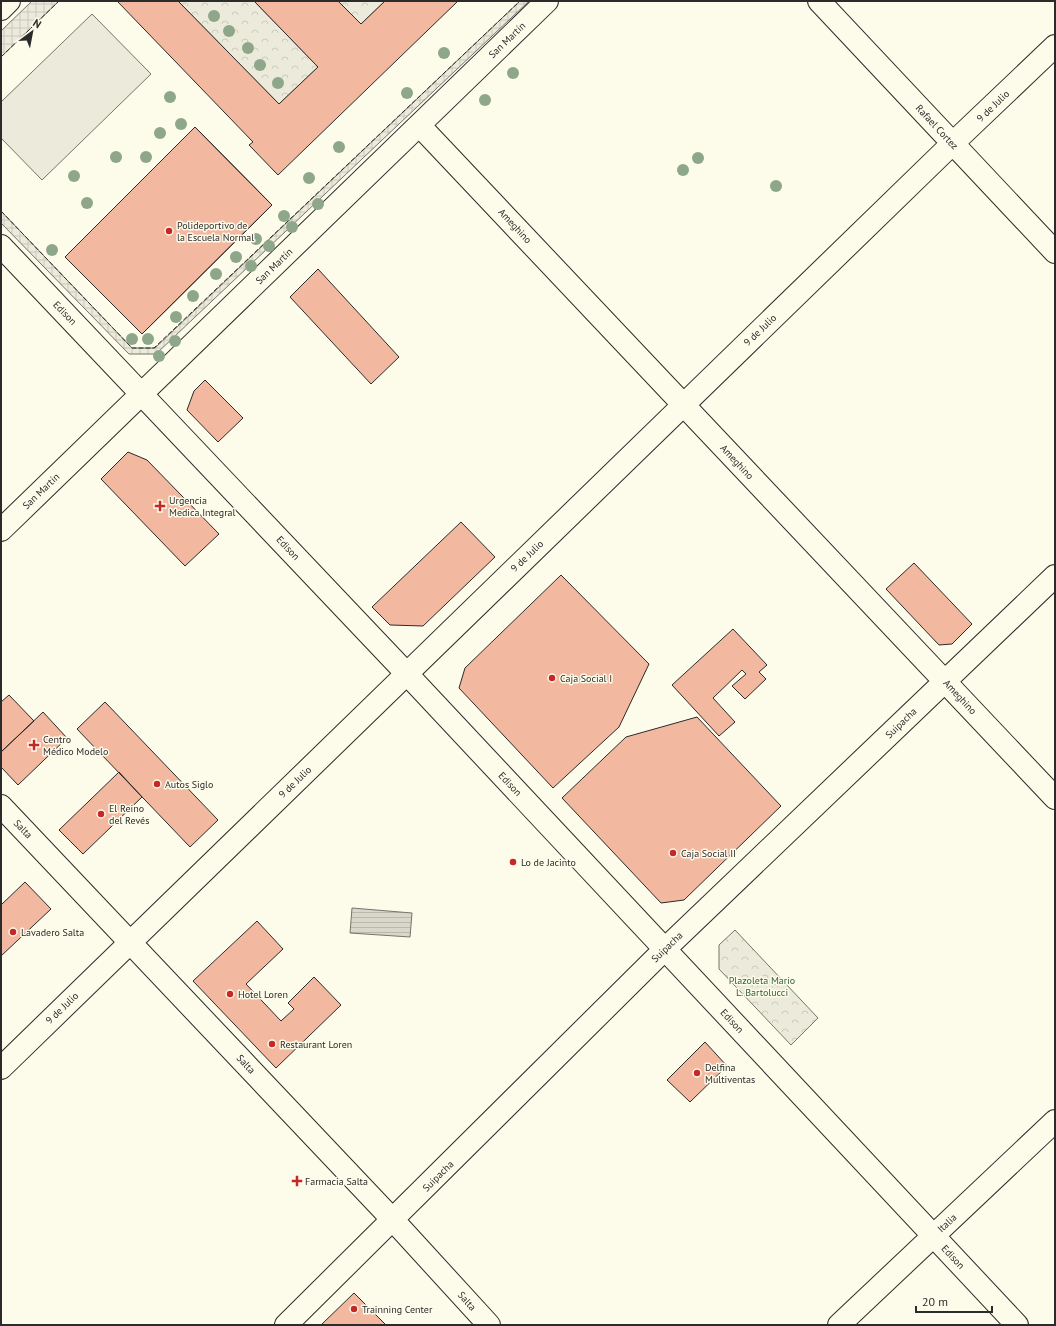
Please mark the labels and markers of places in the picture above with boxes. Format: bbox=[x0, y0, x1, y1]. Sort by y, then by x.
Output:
place label: Polideportivo de la Escuela Normal bbox=[177, 219, 254, 244]
marker: Polideportivo de la Escuela Normal bbox=[164, 226, 174, 236]
place label: Urgencia Medica Integral bbox=[169, 494, 236, 519]
marker: Urgencia Medica Integral bbox=[154, 500, 166, 512]
place label: Caja Social I bbox=[560, 672, 612, 685]
marker: Caja Social I bbox=[547, 673, 557, 683]
place label: Centro Médico Modelo bbox=[43, 733, 108, 758]
marker: Centro Médico Modelo bbox=[28, 739, 40, 751]
place label: Autos Siglo bbox=[165, 778, 213, 791]
marker: Autos Siglo bbox=[152, 779, 162, 789]
place label: El Reino del Revés bbox=[109, 802, 149, 827]
marker: El Reino del Revés bbox=[96, 809, 106, 819]
place label: Caja Social II bbox=[681, 847, 736, 860]
marker: Caja Social II bbox=[668, 848, 678, 858]
place label: Lo de Jacinto bbox=[521, 856, 576, 869]
marker: Lo de Jacinto bbox=[508, 857, 518, 867]
place label: Lavadero Salta bbox=[21, 926, 84, 939]
marker: Lavadero Salta bbox=[8, 927, 18, 937]
place label: Hotel Loren bbox=[238, 988, 288, 1001]
marker: Hotel Loren bbox=[225, 989, 235, 999]
place label: Restaurant Loren bbox=[280, 1038, 352, 1051]
marker: Restaurant Loren bbox=[267, 1039, 277, 1049]
place label: Delfina Multiventas bbox=[705, 1061, 755, 1086]
marker: Delfina Multiventas bbox=[692, 1068, 702, 1078]
place label: Farmacia Salta bbox=[305, 1175, 368, 1188]
marker: Farmacia Salta bbox=[292, 1176, 302, 1186]
place label: Trainning Center bbox=[362, 1303, 433, 1316]
marker: Trainning Center bbox=[349, 1304, 359, 1314]

